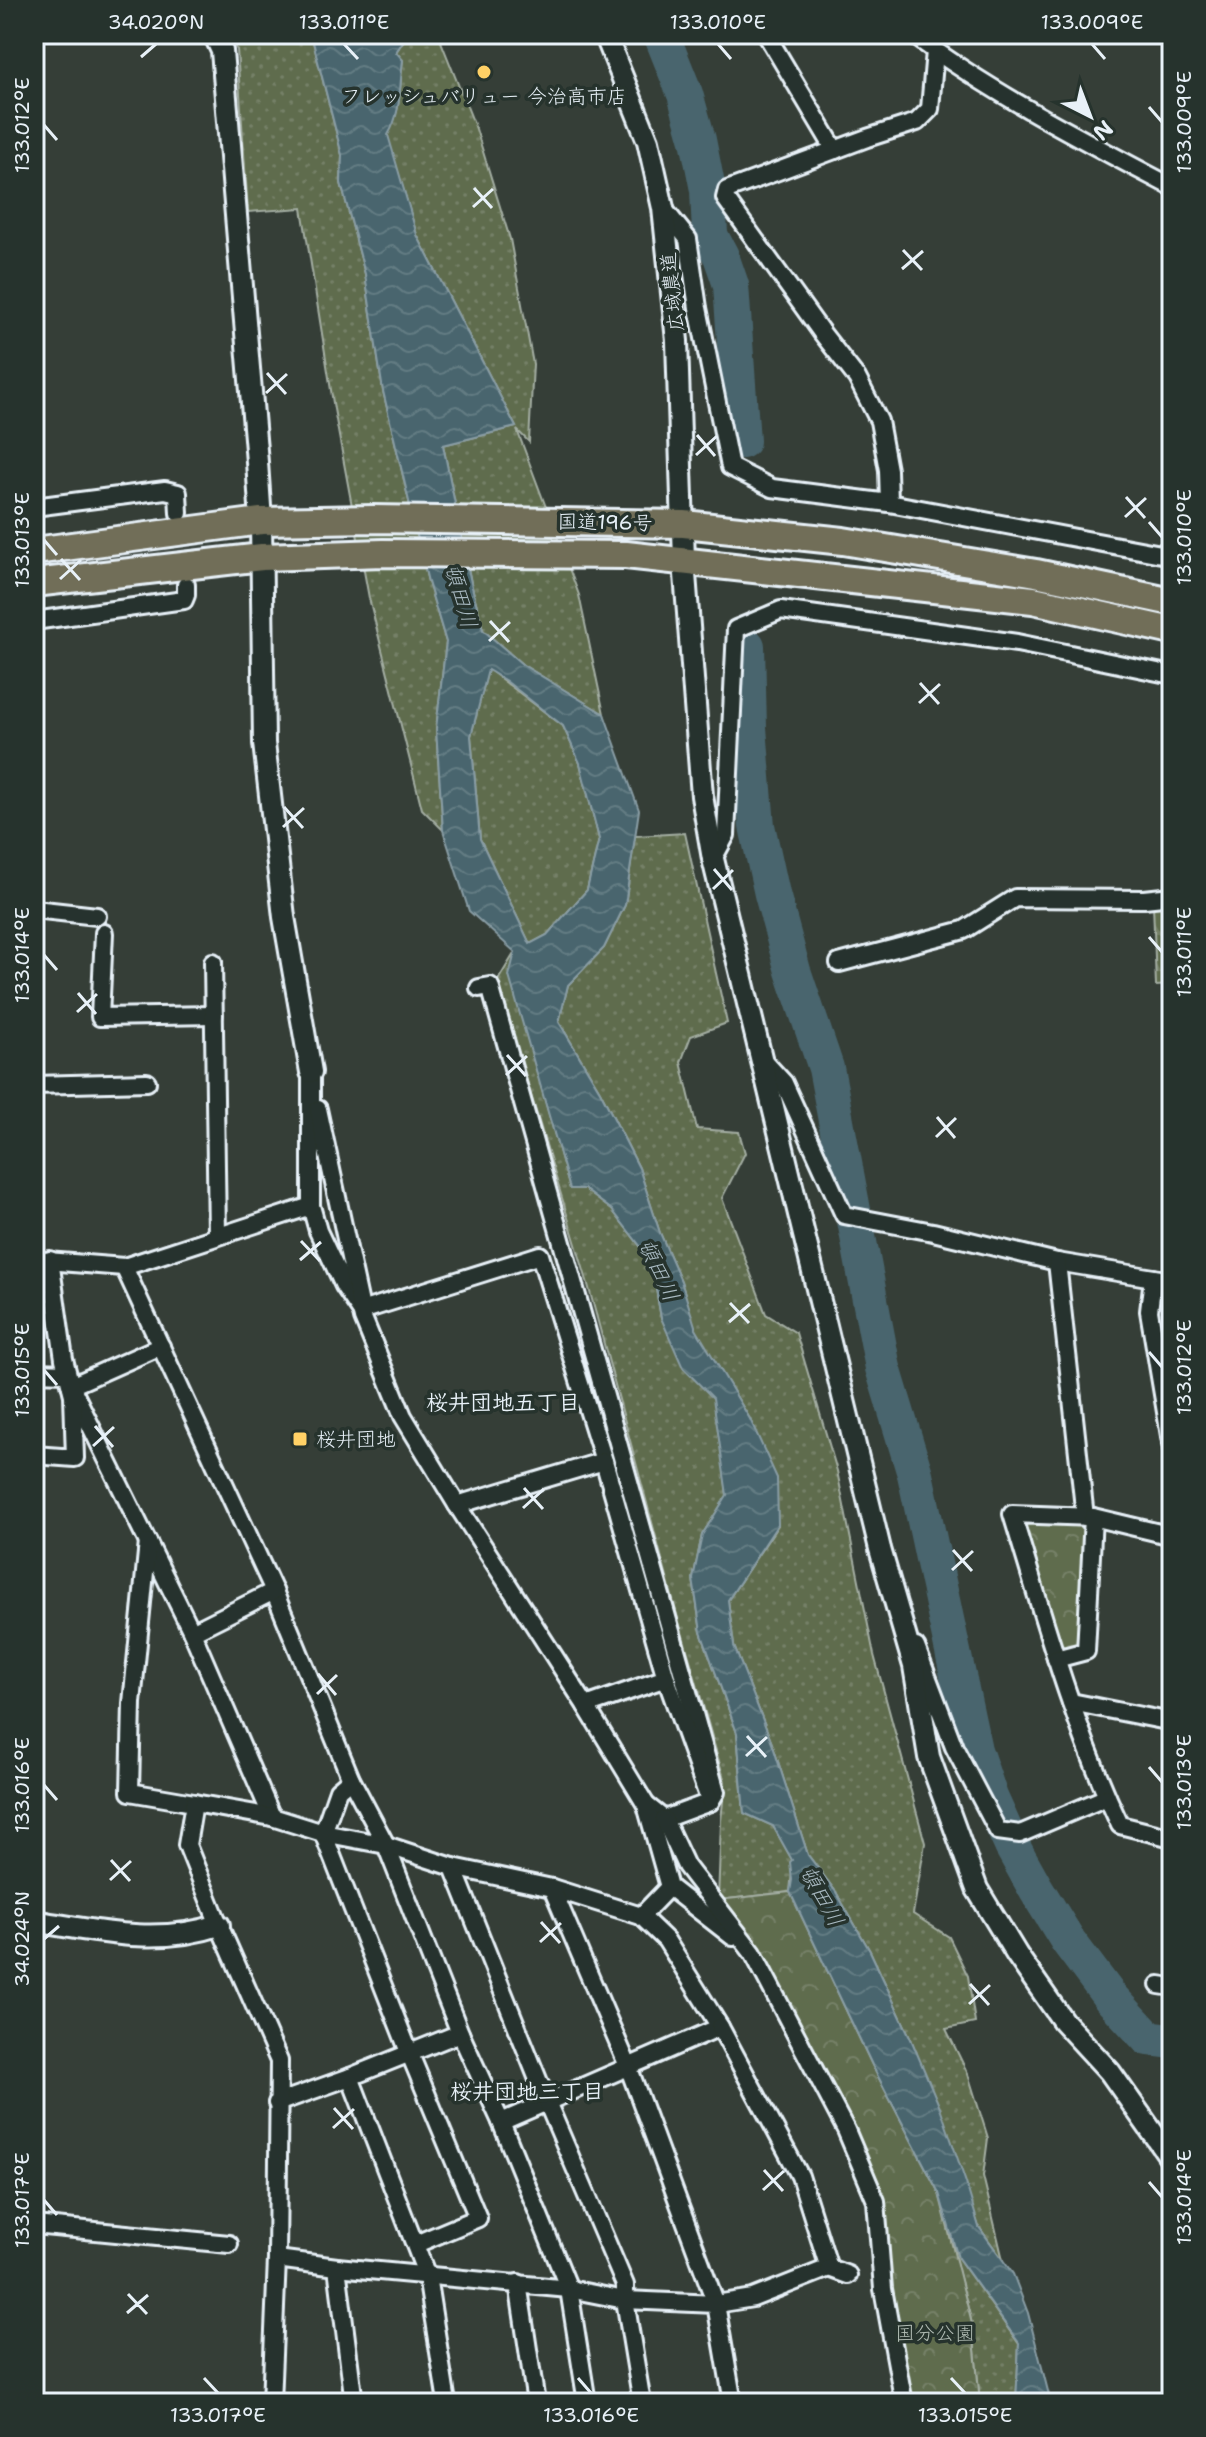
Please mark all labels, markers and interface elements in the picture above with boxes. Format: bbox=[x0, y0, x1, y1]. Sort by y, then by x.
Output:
text: 34.020°N bbox=[108, 9, 204, 35]
text: 133.011°E bbox=[299, 9, 389, 35]
text: 133.010°E bbox=[670, 9, 766, 35]
text: 133.009°E bbox=[1041, 9, 1143, 35]
marker: フレッシュバリュー 今治高市店 bbox=[475, 63, 493, 81]
text: 133.009°E bbox=[1171, 71, 1197, 173]
north arrow bbox=[1050, 76, 1130, 156]
text: 133.012°E bbox=[9, 77, 35, 173]
place label: フレッシュバリュー 今治高市店 bbox=[341, 83, 627, 109]
text: N bbox=[1087, 114, 1119, 147]
street label: 広域農道 bbox=[655, 251, 689, 333]
text: 133.010°E bbox=[1171, 489, 1197, 585]
text: 133.013°E bbox=[9, 492, 35, 588]
street label: 国道196号 bbox=[557, 508, 653, 536]
water label: 頓田川 bbox=[438, 560, 484, 632]
text: 133.014°E bbox=[9, 907, 35, 1003]
text: 133.011°E bbox=[1171, 907, 1197, 997]
water label: 頓田川 bbox=[632, 1234, 686, 1306]
text: 133.012°E bbox=[1171, 1319, 1197, 1415]
text: 133.015°E bbox=[9, 1323, 35, 1417]
district label: 桜井団地五丁目 bbox=[426, 1388, 580, 1417]
place label: 桜井団地 bbox=[316, 1426, 396, 1452]
marker: 桜井団地 bbox=[291, 1430, 309, 1448]
text: 133.013°E bbox=[1171, 1734, 1197, 1830]
text: 133.016°E bbox=[9, 1737, 35, 1833]
water label: 頓田川 bbox=[793, 1860, 851, 1932]
text: 34.024°N bbox=[9, 1891, 35, 1987]
district label: 桜井団地三丁目 bbox=[450, 2077, 604, 2106]
text: 133.014°E bbox=[1171, 2149, 1197, 2245]
text: 133.017°E bbox=[9, 2152, 35, 2248]
park label: 国分公園 bbox=[895, 2320, 975, 2346]
text: 133.017°E bbox=[170, 2402, 266, 2428]
text: 133.016°E bbox=[543, 2402, 639, 2428]
text: 133.015°E bbox=[918, 2402, 1012, 2428]

